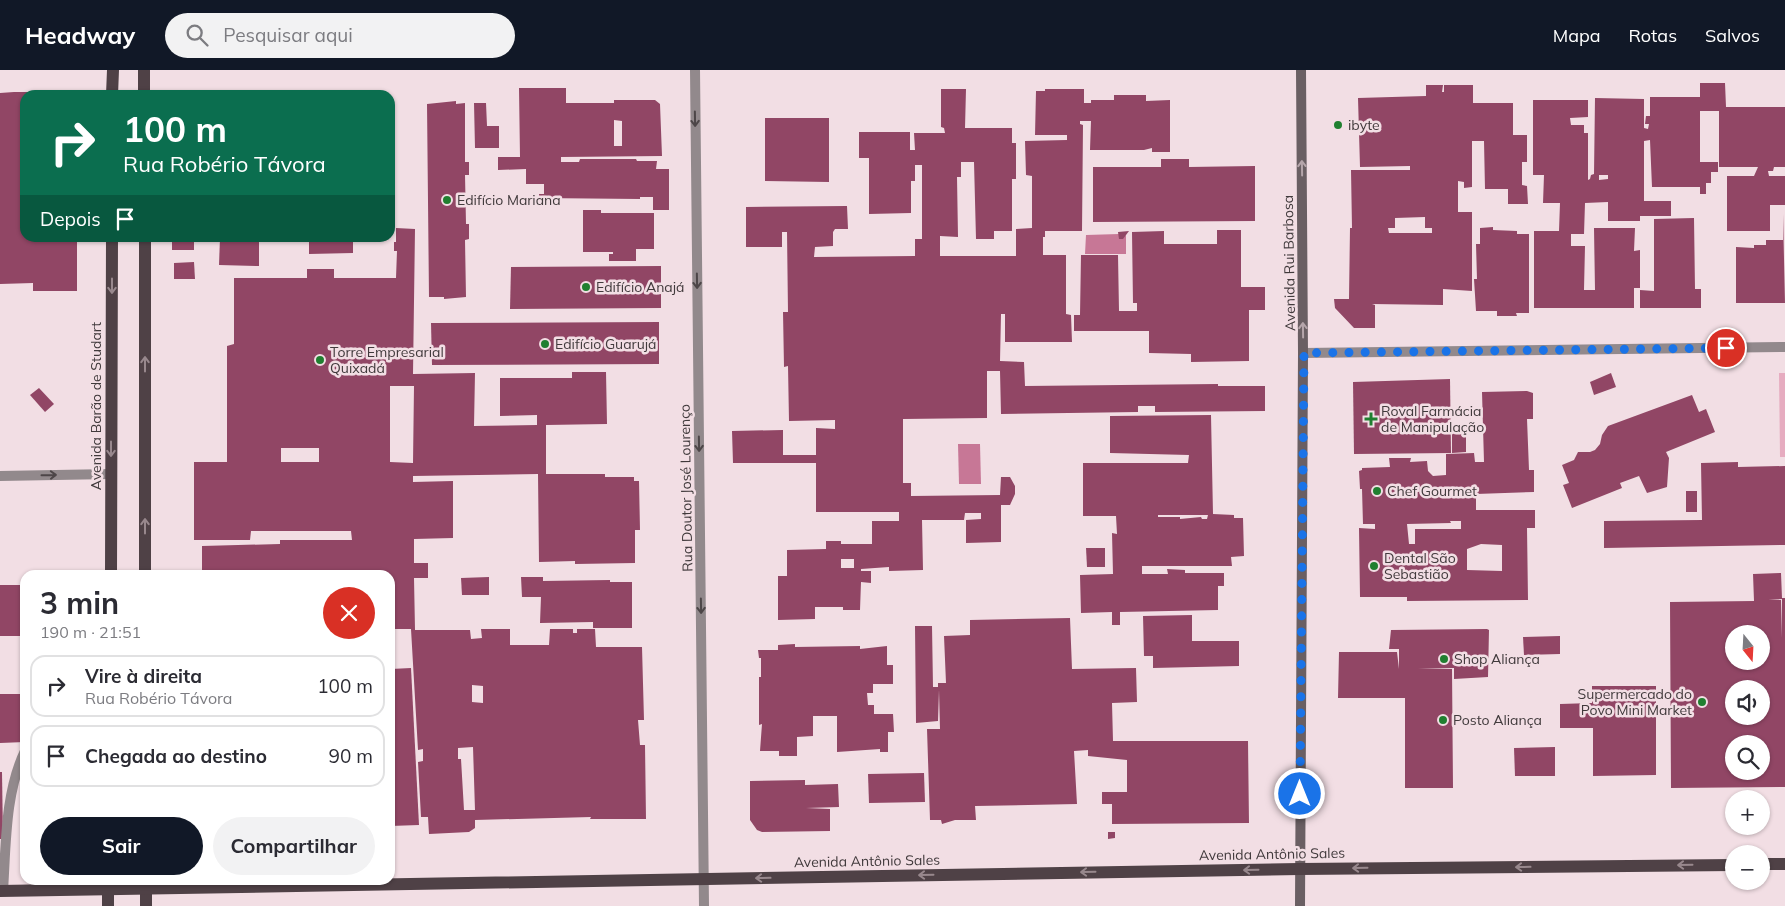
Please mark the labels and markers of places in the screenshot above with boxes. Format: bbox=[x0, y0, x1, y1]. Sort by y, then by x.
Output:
place label: ibyte bbox=[1348, 116, 1380, 134]
marker: ibyte bbox=[1332, 119, 1344, 131]
place label: Edifício Mariana bbox=[457, 191, 561, 209]
marker: Edifício Mariana bbox=[441, 194, 453, 206]
place label: Edifício Anajá bbox=[596, 278, 685, 296]
marker: Edifício Anajá bbox=[580, 281, 592, 293]
pin bbox=[1705, 327, 1747, 369]
place label: Edifício Guarujá bbox=[555, 335, 657, 353]
marker: Edifício Guarujá bbox=[539, 338, 551, 350]
place label: Torre Empresarial Quixadá bbox=[330, 343, 444, 377]
marker: Torre Empresarial Quixadá bbox=[314, 354, 326, 366]
place label: Roval Farmácia de Manipulação bbox=[1381, 402, 1484, 436]
marker: Roval Farmácia de Manipulação bbox=[1365, 413, 1377, 425]
place label: Chef Gourmet bbox=[1387, 482, 1477, 500]
marker: Chef Gourmet bbox=[1371, 485, 1383, 497]
place label: Dental São Sebastião bbox=[1384, 549, 1456, 583]
marker: Dental São Sebastião bbox=[1368, 560, 1380, 572]
place label: Shop Aliança bbox=[1454, 650, 1540, 668]
marker: Shop Aliança bbox=[1438, 653, 1450, 665]
place label: Supermercado do Povo Mini Market bbox=[1577, 685, 1692, 719]
marker: Supermercado do Povo Mini Market bbox=[1696, 696, 1708, 708]
place label: Posto Aliança bbox=[1453, 711, 1542, 729]
marker: Posto Aliança bbox=[1437, 714, 1449, 726]

